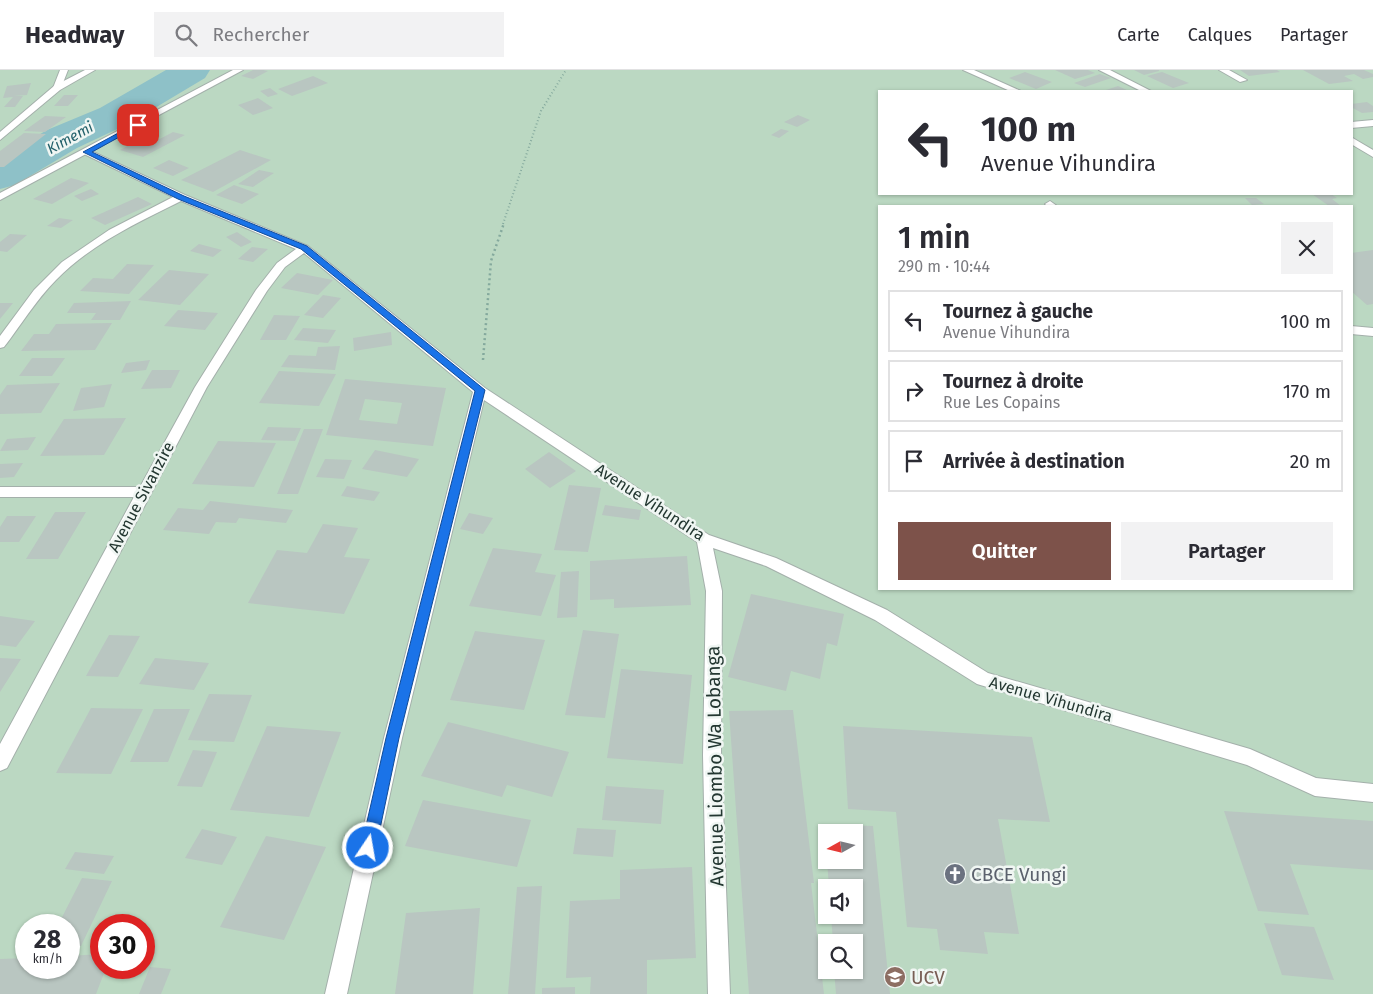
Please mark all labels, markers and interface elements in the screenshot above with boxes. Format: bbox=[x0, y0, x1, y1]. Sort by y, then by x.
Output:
search box bbox=[154, 12, 504, 57]
text: Headway bbox=[25, 21, 124, 49]
icon: search bbox=[172, 21, 200, 49]
text: Rechercher bbox=[212, 23, 309, 46]
text: Carte bbox=[1117, 24, 1160, 46]
text: Calques bbox=[1188, 24, 1252, 46]
text: Partager bbox=[1280, 24, 1348, 46]
pin bbox=[117, 104, 159, 146]
text: 100 m bbox=[981, 108, 1076, 150]
icon: left bbox=[898, 110, 963, 175]
icon: arrive bbox=[124, 111, 152, 139]
water label: Kimemi bbox=[44, 118, 96, 158]
text: Avenue Vihundira bbox=[981, 150, 1156, 177]
text: 1 min bbox=[898, 220, 970, 256]
button: close bbox=[1281, 222, 1333, 274]
text: 290 m · 10:44 bbox=[898, 257, 990, 276]
text: Tournez à gauche bbox=[943, 300, 1093, 323]
icon: left bbox=[900, 307, 928, 335]
text: 100 m bbox=[1280, 310, 1331, 333]
text: Avenue Vihundira bbox=[943, 323, 1070, 342]
text: Tournez à droite bbox=[943, 370, 1084, 393]
icon: right bbox=[900, 377, 928, 405]
text: 170 m bbox=[1283, 380, 1331, 403]
text: Rue Les Copains bbox=[943, 393, 1060, 412]
street label: Avenue Sivanzire bbox=[104, 439, 178, 555]
icon: arrive bbox=[900, 447, 928, 475]
text: Arrivée à destination bbox=[943, 450, 1125, 473]
text: 20 m bbox=[1290, 450, 1331, 473]
street label: Avenue Vihundira bbox=[591, 459, 709, 545]
button: Quitter bbox=[898, 522, 1111, 580]
button: Partager bbox=[1121, 522, 1333, 580]
street label: Avenue Liombo Wa Lobanga bbox=[701, 645, 729, 887]
street label: Avenue Vihundira bbox=[987, 672, 1115, 726]
position arrow bbox=[341, 821, 393, 873]
north arrow bbox=[818, 824, 862, 869]
map controls bbox=[818, 824, 863, 979]
church icon: CBCE Vungi bbox=[943, 862, 967, 886]
place label: CBCE Vungi bbox=[971, 863, 1067, 886]
button: sound bbox=[818, 879, 863, 924]
speed limit sign: 30 bbox=[90, 914, 155, 979]
text: 28 bbox=[34, 925, 61, 955]
button: search bbox=[818, 934, 863, 979]
text: km/h bbox=[33, 952, 62, 966]
school or university icon: UCV bbox=[883, 965, 907, 989]
place label: UCV bbox=[911, 966, 945, 989]

